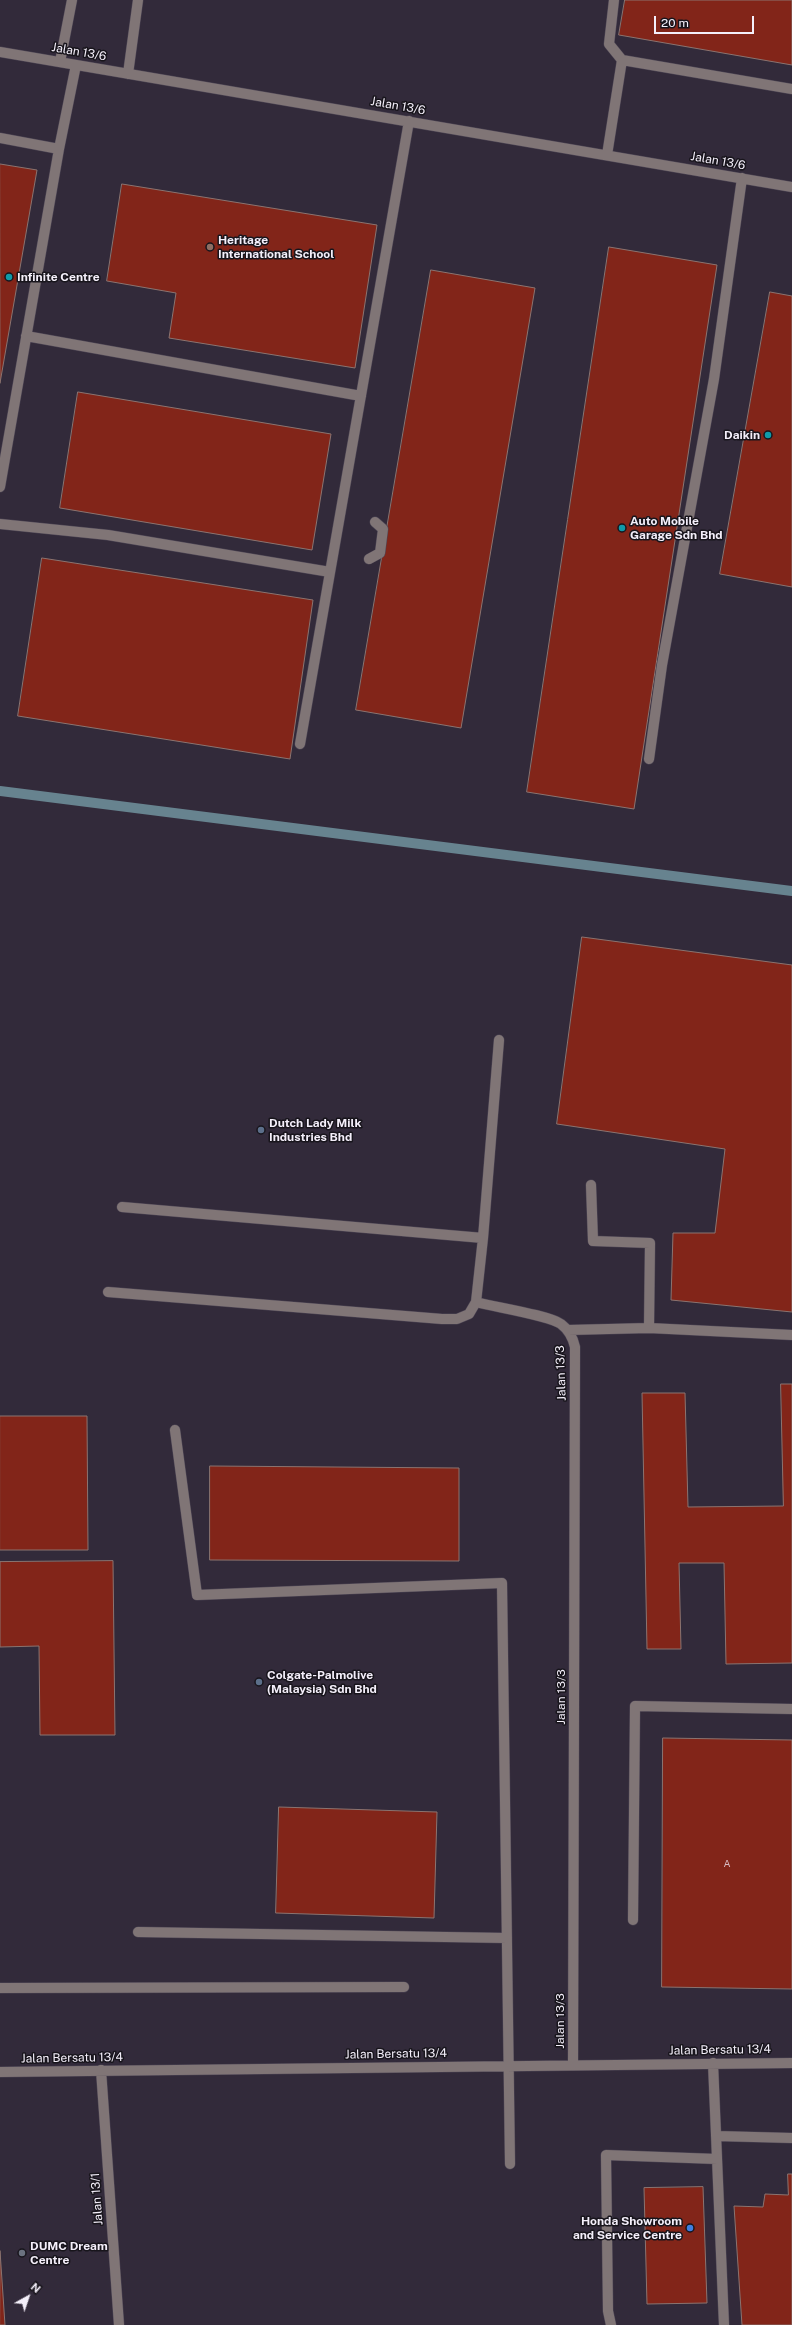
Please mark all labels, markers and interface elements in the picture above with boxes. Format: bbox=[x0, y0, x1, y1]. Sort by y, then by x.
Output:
scale bar bbox=[656, 8, 756, 34]
text: 20 m bbox=[661, 16, 689, 30]
street label: Jalan 13/6 bbox=[50, 40, 108, 64]
street label: Jalan 13/6 bbox=[369, 94, 427, 118]
street label: Jalan 13/6 bbox=[689, 149, 747, 173]
place label: Heritage International School bbox=[218, 233, 334, 261]
marker: Heritage International School bbox=[205, 242, 215, 252]
place label: Infinite Centre bbox=[17, 270, 100, 284]
marker: Infinite Centre bbox=[4, 272, 14, 282]
place label: Daikin bbox=[724, 428, 760, 442]
marker: Daikin bbox=[763, 430, 773, 440]
place label: Auto Mobile Garage Sdn Bhd bbox=[630, 514, 723, 542]
marker: Auto Mobile Garage Sdn Bhd bbox=[617, 523, 627, 533]
place label: Dutch Lady Milk Industries Bhd bbox=[269, 1116, 361, 1144]
marker: Dutch Lady Milk Industries Bhd bbox=[256, 1125, 266, 1135]
street label: Jalan 13/3 bbox=[553, 1345, 569, 1401]
place label: Colgate-Palmolive (Malaysia) Sdn Bhd bbox=[267, 1668, 377, 1696]
street label: Jalan 13/3 bbox=[554, 1669, 568, 1725]
marker: Colgate-Palmolive (Malaysia) Sdn Bhd bbox=[254, 1677, 264, 1687]
house number: A bbox=[723, 1858, 731, 1870]
street label: Jalan 13/3 bbox=[553, 1993, 567, 2049]
street label: Jalan Bersatu 13/4 bbox=[669, 2042, 771, 2058]
street label: Jalan Bersatu 13/4 bbox=[345, 2046, 447, 2062]
street label: Jalan Bersatu 13/4 bbox=[21, 2050, 123, 2066]
street label: Jalan 13/1 bbox=[88, 2172, 106, 2226]
place label: Honda Showroom and Service Centre bbox=[573, 2214, 682, 2242]
marker: Honda Showroom and Service Centre bbox=[685, 2223, 695, 2233]
place label: DUMC Dream Centre bbox=[30, 2239, 108, 2267]
marker: DUMC Dream Centre bbox=[17, 2248, 27, 2258]
north arrow bbox=[8, 2277, 48, 2317]
text: N bbox=[29, 2280, 43, 2295]

